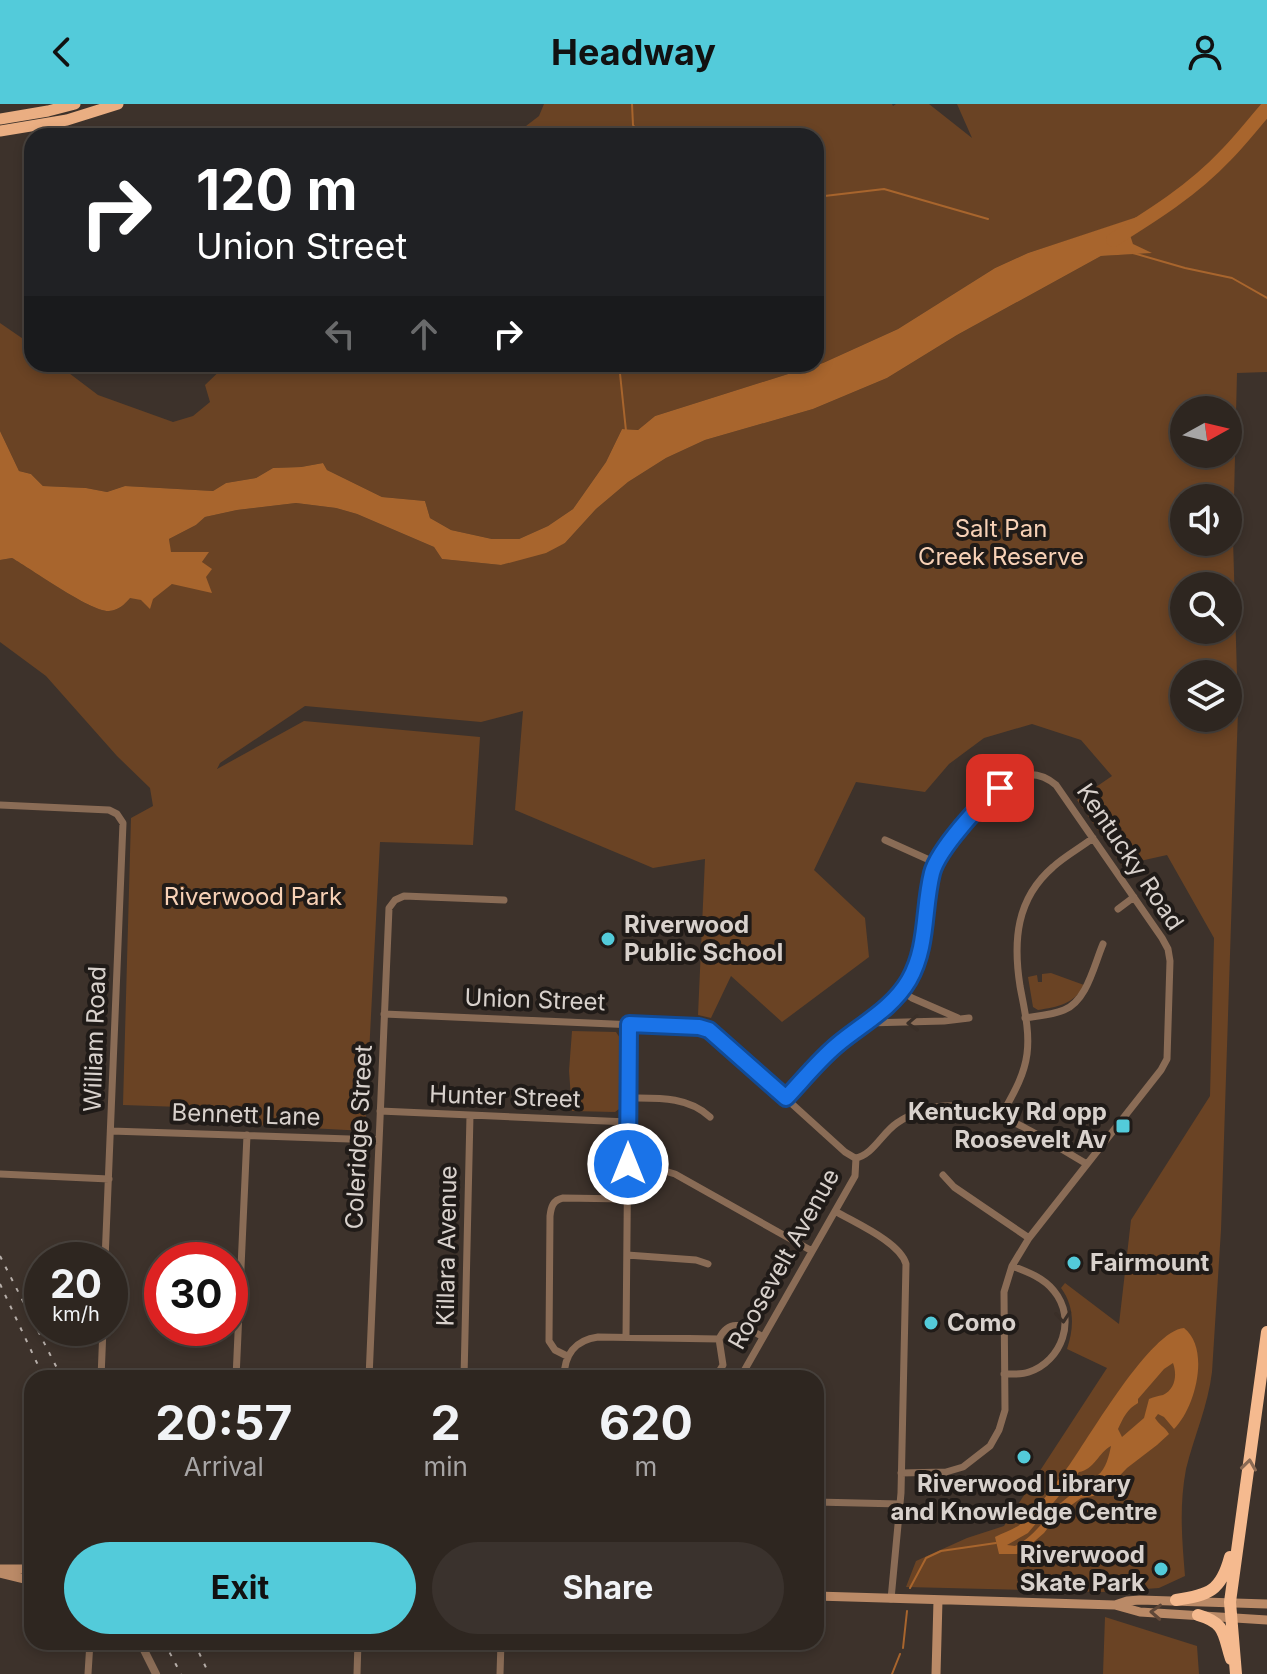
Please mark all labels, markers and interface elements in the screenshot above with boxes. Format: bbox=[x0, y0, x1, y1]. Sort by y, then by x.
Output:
icon: back bbox=[40, 30, 84, 74]
text: Headway bbox=[551, 30, 716, 74]
icon: person bbox=[1183, 30, 1227, 74]
text: 120 m bbox=[196, 156, 358, 224]
icon: right bbox=[64, 160, 168, 264]
text: Union Street bbox=[196, 224, 407, 268]
icon: left bbox=[318, 312, 362, 356]
icon: ahead bbox=[402, 312, 446, 356]
icon: right bbox=[486, 312, 530, 356]
north arrow bbox=[1170, 396, 1242, 468]
map controls bbox=[1170, 396, 1242, 732]
button: sound bbox=[1170, 484, 1242, 556]
park label: Salt Pan Creek Reserve bbox=[918, 514, 1084, 571]
button: search bbox=[1170, 572, 1242, 644]
button: layers bbox=[1170, 660, 1242, 732]
pin bbox=[966, 754, 1034, 822]
icon: arrive bbox=[978, 766, 1022, 810]
street label: Kentucky Road bbox=[1071, 778, 1190, 935]
park label: Riverwood Park bbox=[164, 882, 342, 911]
place label: Riverwood Public School bbox=[624, 910, 783, 967]
marker: Riverwood Public School bbox=[599, 930, 617, 948]
street label: William Road bbox=[77, 965, 112, 1112]
street label: Union Street bbox=[464, 983, 606, 1016]
one-way arrow bbox=[906, 1014, 919, 1031]
street label: Coleridge Street bbox=[339, 1044, 378, 1230]
street label: Hunter Street bbox=[429, 1079, 581, 1114]
street label: Bennett Lane bbox=[171, 1097, 321, 1132]
place label: Kentucky Rd opp Roosevelt Av bbox=[908, 1097, 1108, 1154]
marker: Kentucky Rd opp Roosevelt Av bbox=[1114, 1117, 1132, 1135]
position arrow bbox=[586, 1122, 670, 1206]
street label: Roosevelt Avenue bbox=[722, 1163, 845, 1354]
street label: Killara Avenue bbox=[431, 1165, 462, 1327]
speed limit sign: 30 bbox=[144, 1242, 248, 1346]
place label: Fairmount bbox=[1090, 1248, 1210, 1277]
marker: Fairmount bbox=[1065, 1254, 1083, 1272]
text: 20 bbox=[50, 1259, 102, 1308]
text: km/h bbox=[52, 1302, 100, 1326]
place label: Como bbox=[947, 1308, 1016, 1337]
one-way arrow bbox=[1054, 1311, 1071, 1324]
marker: Como bbox=[922, 1314, 940, 1332]
text: 20:57 bbox=[155, 1393, 292, 1452]
text: 2 bbox=[431, 1393, 461, 1452]
text: 620 bbox=[599, 1393, 693, 1452]
marker: Riverwood Library and Knowledge Centre bbox=[1015, 1448, 1033, 1466]
text: Arrival bbox=[184, 1451, 264, 1482]
text: min bbox=[423, 1451, 468, 1482]
text: m bbox=[635, 1451, 657, 1482]
one-way arrow bbox=[1240, 1458, 1257, 1472]
place label: Riverwood Library and Knowledge Centre bbox=[890, 1469, 1158, 1526]
place label: Riverwood Skate Park bbox=[1020, 1540, 1145, 1597]
button: Exit bbox=[64, 1542, 416, 1634]
button: Share bbox=[432, 1542, 784, 1634]
marker: Riverwood Skate Park bbox=[1152, 1560, 1170, 1578]
one-way arrow bbox=[1149, 1604, 1162, 1621]

